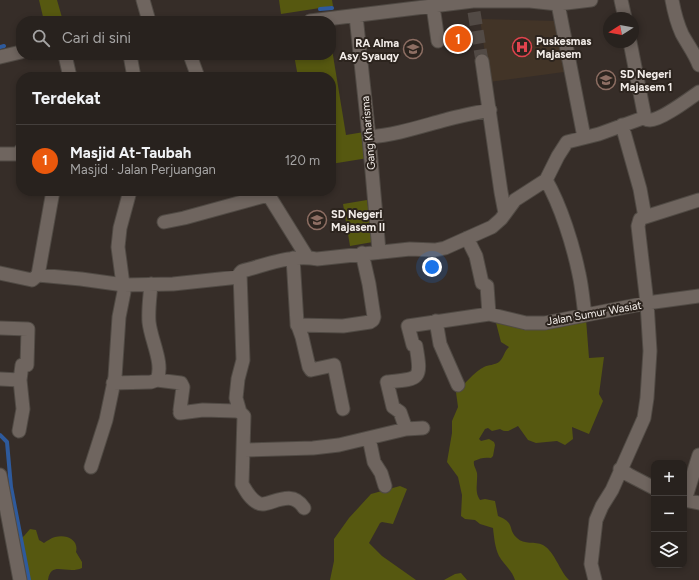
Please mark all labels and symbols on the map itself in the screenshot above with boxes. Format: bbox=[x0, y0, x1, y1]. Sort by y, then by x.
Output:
north arrow bbox=[603, 12, 639, 48]
pin: 1 bbox=[445, 24, 471, 54]
place label: Puskesmas Majasem bbox=[536, 35, 591, 61]
hospital icon: Puskesmas Majasem bbox=[511, 36, 533, 58]
place label: RA Alma Asy Syauqy bbox=[339, 37, 400, 63]
school or university icon: RA Alma Asy Syauqy bbox=[402, 38, 424, 60]
place label: SD Negeri Majasem 1 bbox=[620, 68, 672, 94]
school or university icon: SD Negeri Majasem 1 bbox=[595, 69, 617, 91]
street label: Gang Kharisma bbox=[359, 95, 378, 170]
place label: SD Negeri Majasem II bbox=[331, 208, 385, 234]
school or university icon: SD Negeri Majasem II bbox=[306, 209, 328, 231]
your location bbox=[422, 257, 442, 277]
street label: Jalan Sumur Wasiat bbox=[546, 299, 643, 328]

